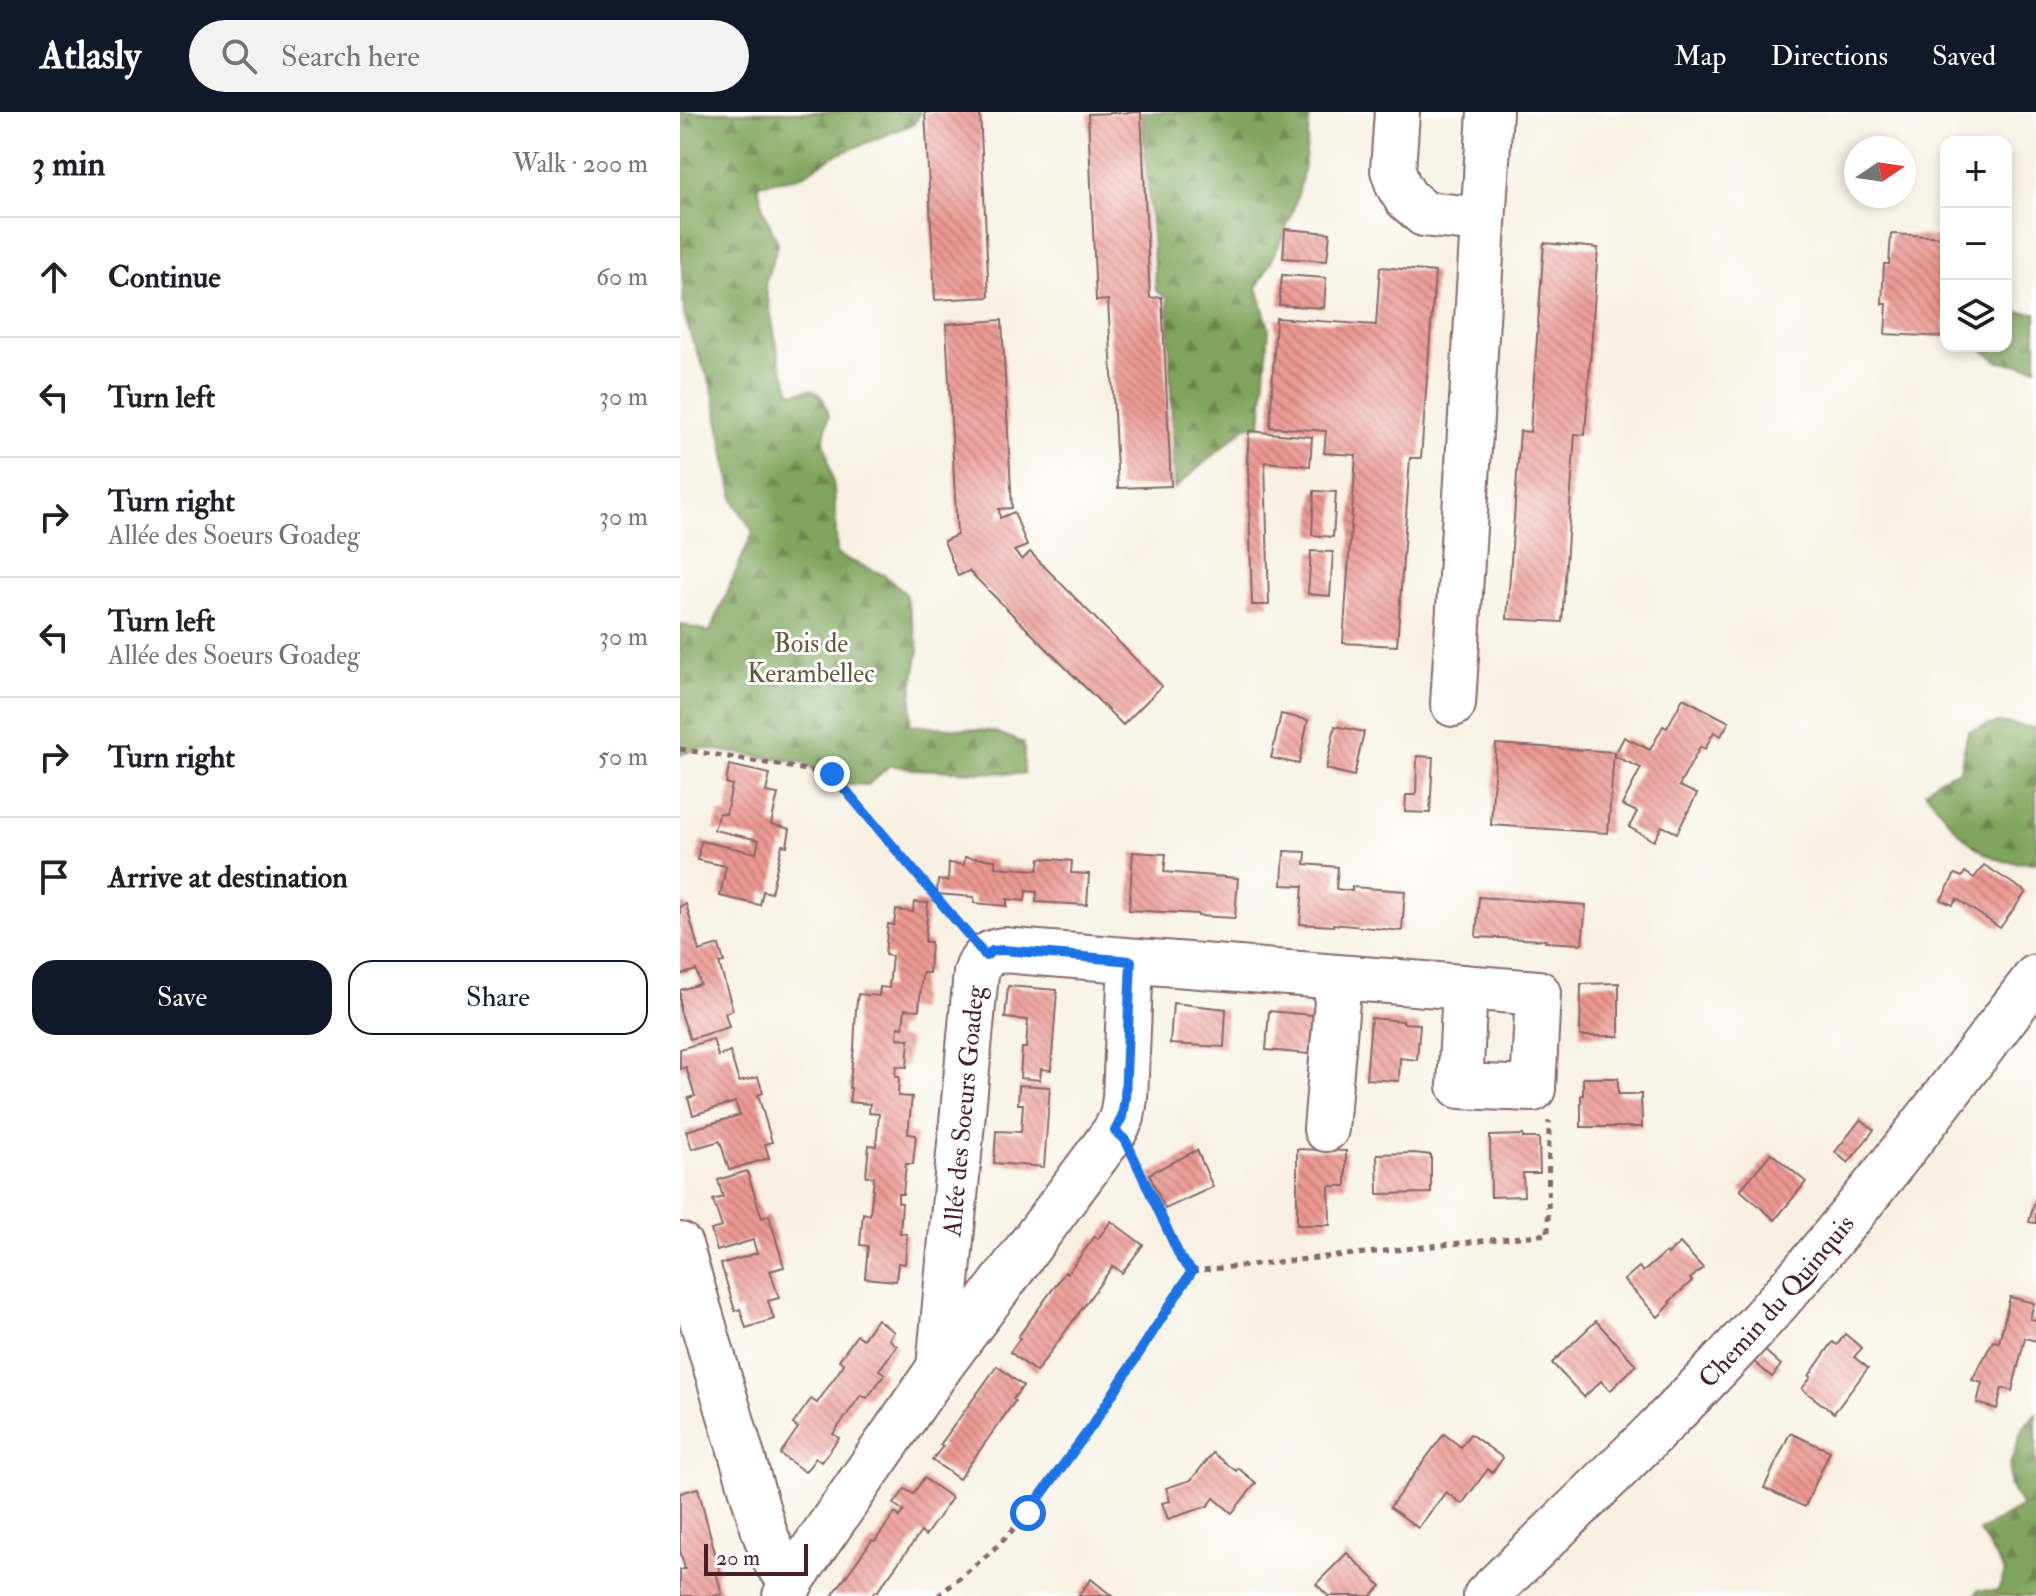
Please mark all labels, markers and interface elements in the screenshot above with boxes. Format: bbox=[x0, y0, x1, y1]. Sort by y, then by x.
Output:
search box bbox=[189, 20, 749, 92]
text: Atlasly bbox=[40, 32, 141, 80]
icon: search bbox=[217, 34, 261, 78]
text: Search here bbox=[281, 38, 420, 75]
text: Map bbox=[1674, 39, 1727, 74]
text: Directions bbox=[1771, 39, 1888, 74]
text: Saved bbox=[1932, 39, 1996, 74]
north arrow bbox=[1844, 136, 1916, 208]
map controls bbox=[1940, 136, 2012, 352]
button: + bbox=[1940, 136, 2012, 208]
text: 3 min bbox=[32, 143, 105, 186]
text: Walk · 200 m bbox=[512, 148, 648, 180]
button: − bbox=[1940, 208, 2012, 280]
icon: ahead bbox=[32, 255, 76, 299]
text: Continue bbox=[108, 259, 221, 296]
text: 60 m bbox=[596, 261, 648, 293]
button: layers bbox=[1940, 280, 2012, 352]
icon: left bbox=[32, 375, 76, 419]
text: Turn left bbox=[108, 379, 215, 416]
text: 30 m bbox=[599, 381, 648, 413]
text: Turn right bbox=[108, 483, 235, 520]
icon: right bbox=[32, 495, 76, 539]
text: 30 m bbox=[599, 501, 648, 533]
text: Allée des Soeurs Goadeg bbox=[108, 520, 360, 552]
text: Turn left bbox=[108, 603, 215, 640]
icon: left bbox=[32, 615, 76, 659]
text: 30 m bbox=[599, 621, 648, 653]
park label: Bois de Kerambellec bbox=[747, 628, 875, 690]
text: Allée des Soeurs Goadeg bbox=[108, 640, 360, 672]
icon: right bbox=[32, 735, 76, 779]
text: Turn right bbox=[108, 739, 235, 776]
text: 50 m bbox=[598, 741, 648, 773]
route end bbox=[814, 756, 850, 792]
icon: arrive bbox=[32, 855, 76, 899]
text: Arrive at destination bbox=[108, 859, 348, 896]
button: Save bbox=[32, 960, 332, 1035]
button: Share bbox=[348, 960, 648, 1035]
street label: Allée des Soeurs Goadeg bbox=[936, 983, 992, 1239]
street label: Chemin du Quinquis bbox=[1692, 1209, 1862, 1395]
route start bbox=[1010, 1495, 1046, 1531]
scale bar bbox=[704, 1540, 808, 1576]
text: 20 m bbox=[716, 1544, 760, 1572]

